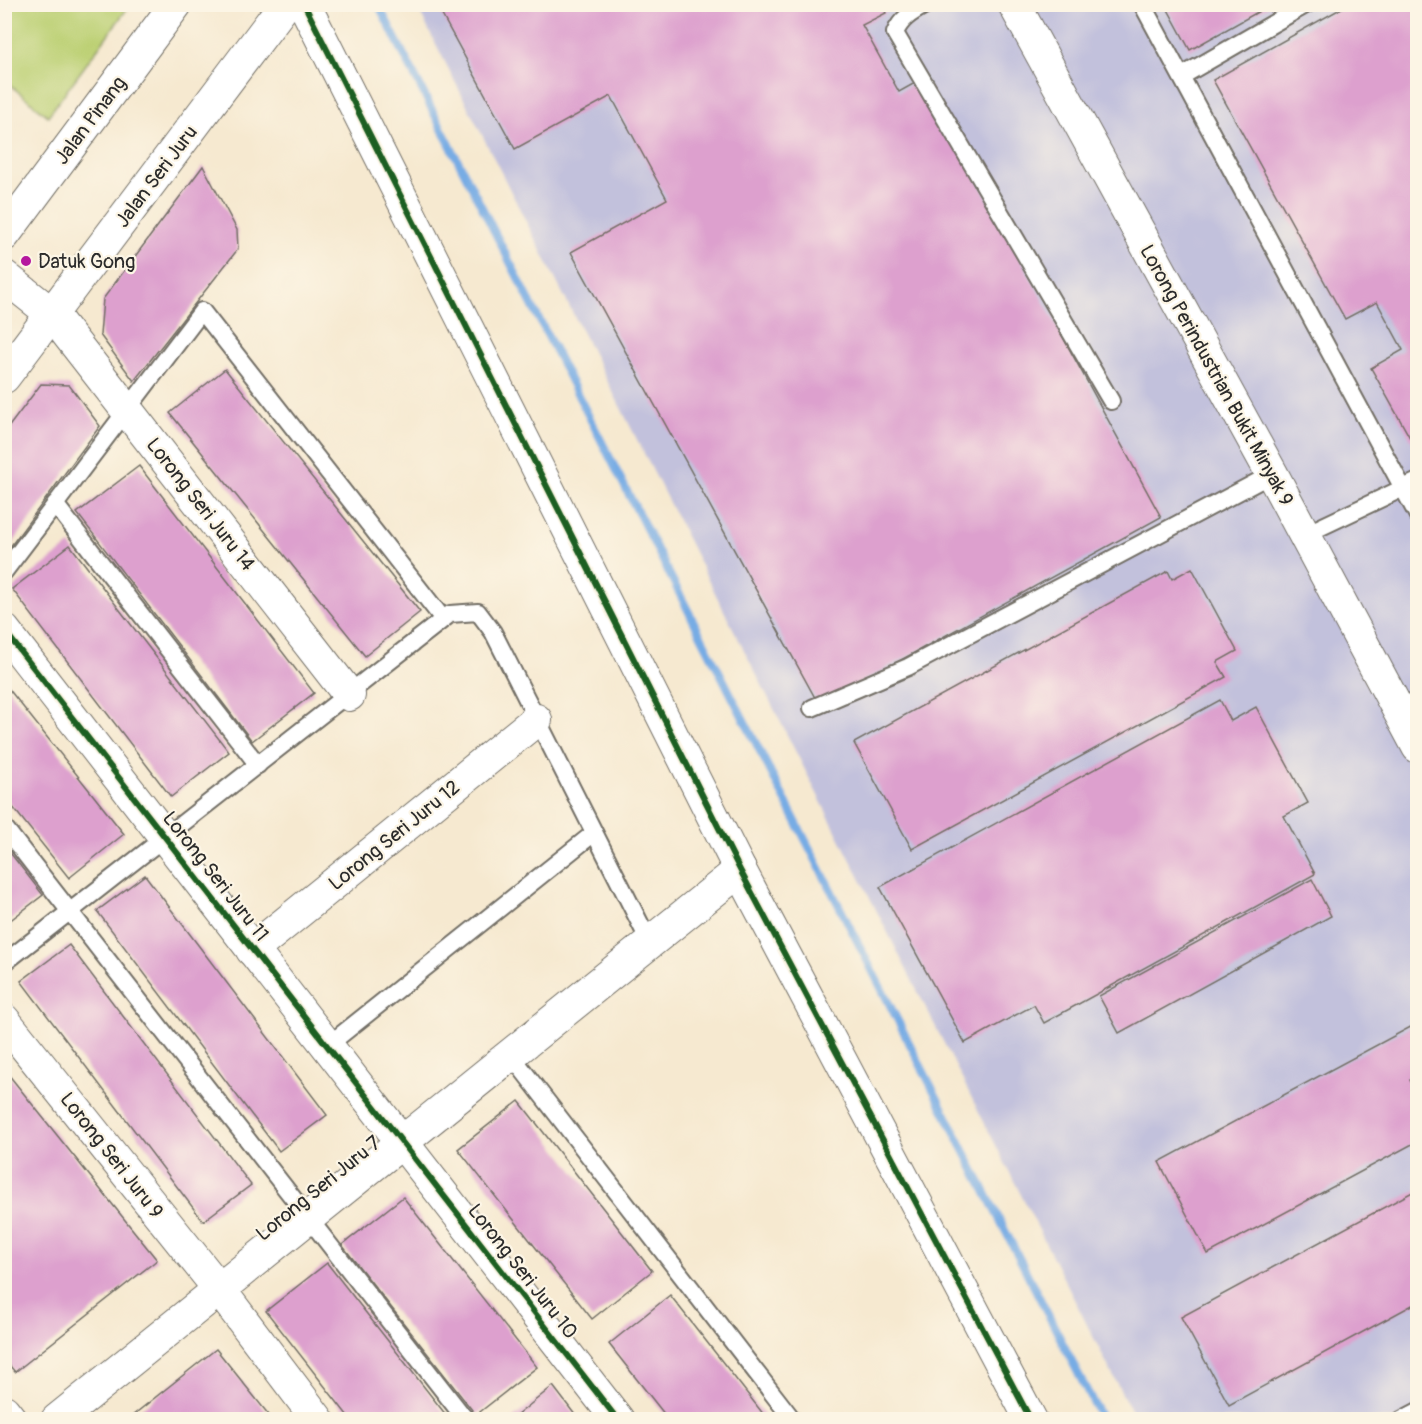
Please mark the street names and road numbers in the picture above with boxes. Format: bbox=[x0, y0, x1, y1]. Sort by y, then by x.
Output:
street label: Jalan Pinang bbox=[49, 71, 132, 169]
street label: Jalan Seri Juru bbox=[110, 120, 203, 232]
street label: Lorong Perindustrian Bukit Minyak 9 bbox=[1134, 240, 1299, 510]
street label: Lorong Seri Juru 14 bbox=[141, 433, 261, 576]
street label: Lorong Seri Juru 12 bbox=[324, 775, 465, 896]
street label: Lorong Seri Juru 11 bbox=[157, 806, 274, 946]
street label: Lorong Seri Juru 9 bbox=[55, 1087, 169, 1223]
street label: Lorong Seri Juru 7 bbox=[251, 1130, 386, 1246]
street label: Lorong Seri Juru 10 bbox=[462, 1199, 583, 1344]

